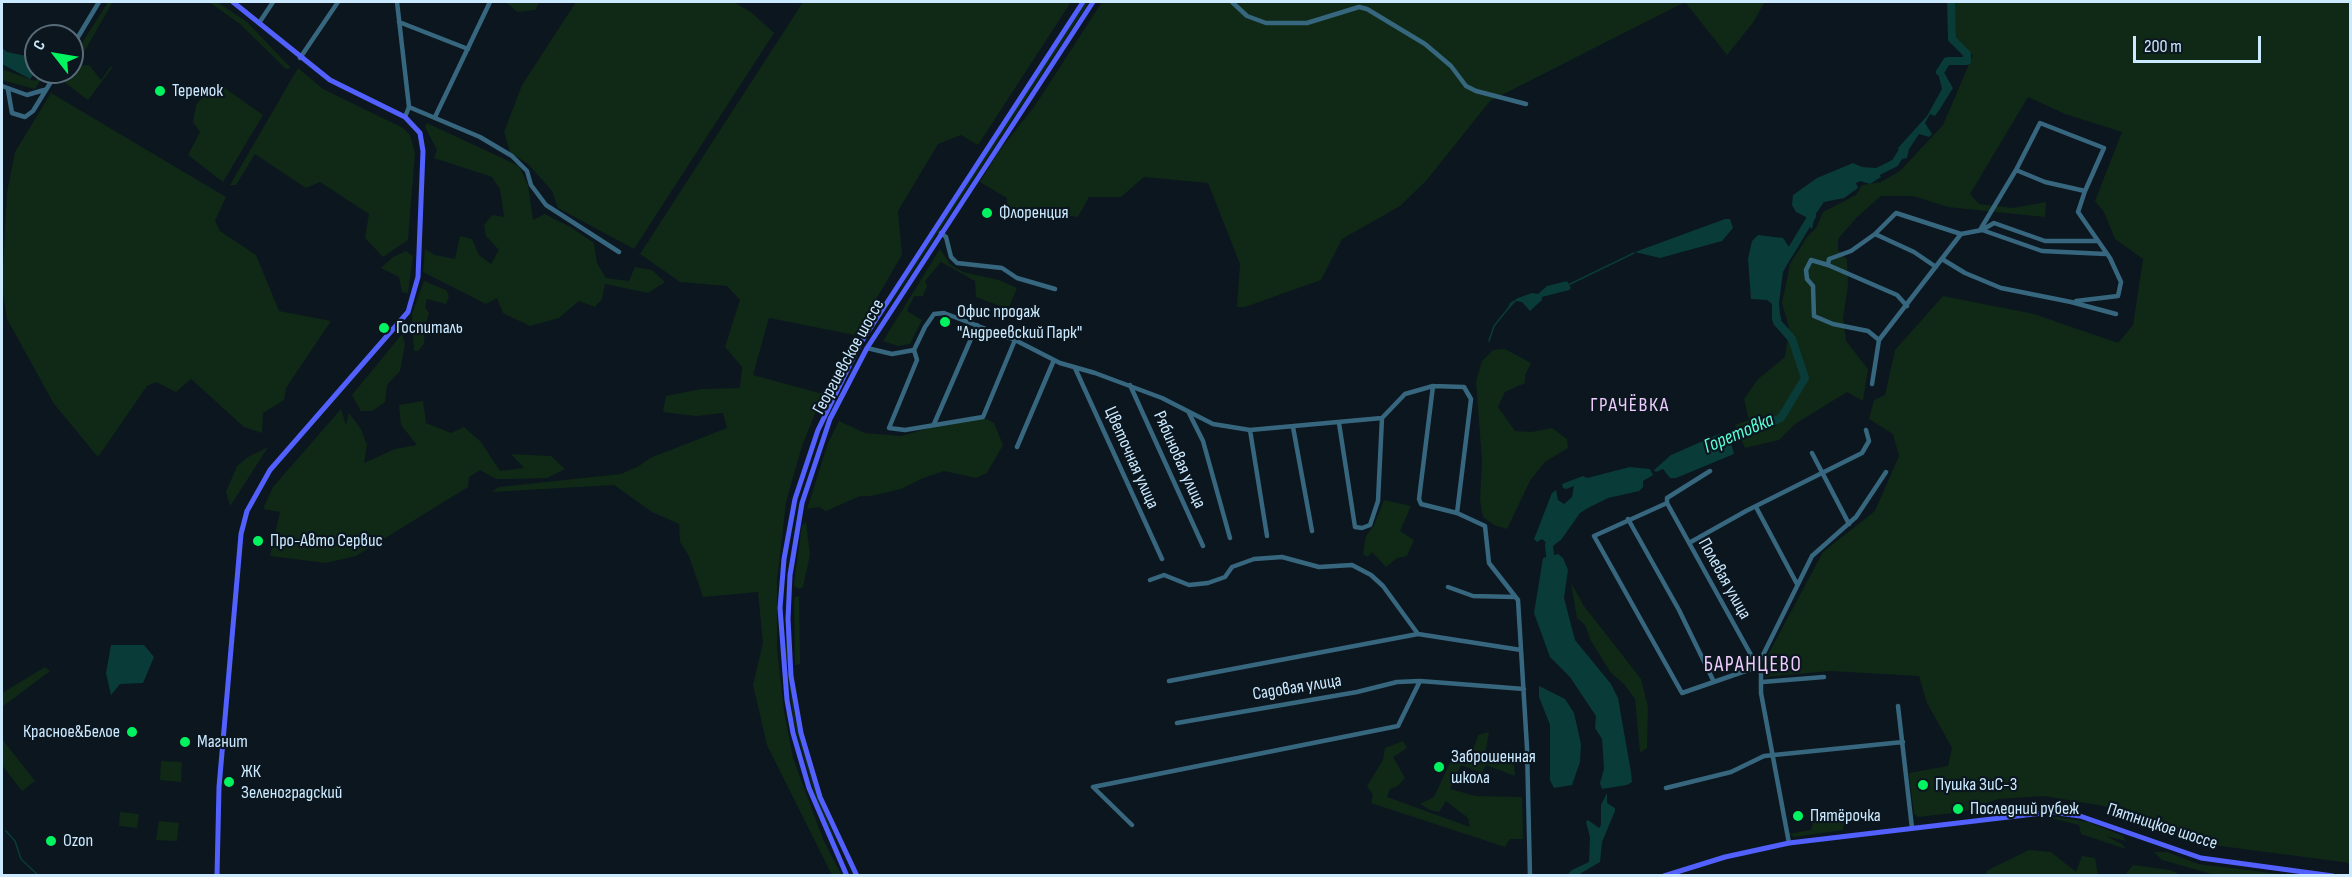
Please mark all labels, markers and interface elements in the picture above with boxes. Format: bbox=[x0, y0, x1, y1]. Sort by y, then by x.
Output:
north arrow bbox=[24, 24, 84, 84]
scale bar bbox=[2136, 24, 2264, 62]
text: 200 m bbox=[2144, 36, 2182, 57]
text: С bbox=[30, 37, 50, 54]
place label: Теремок bbox=[172, 80, 223, 102]
marker: Теремок bbox=[153, 84, 167, 98]
place label: Флоренция bbox=[999, 202, 1069, 224]
marker: Флоренция bbox=[980, 206, 994, 220]
street label: Георгиевское шоссе bbox=[808, 296, 890, 418]
place label: Офис продаж "Андреевский Парк" bbox=[957, 301, 1082, 344]
marker: Офис продаж "Андреевский Парк" bbox=[938, 315, 952, 329]
place label: Госпиталь bbox=[396, 317, 463, 339]
marker: Госпиталь bbox=[377, 321, 391, 335]
district label: ГРАЧЁВКА bbox=[1590, 394, 1670, 418]
street label: Цветочная улица bbox=[1099, 404, 1163, 512]
street label: Рябиновая улица bbox=[1148, 408, 1210, 512]
water label: Горетовка bbox=[1700, 409, 1778, 459]
place label: Про-Авто Сервис bbox=[270, 530, 383, 552]
marker: Про-Авто Сервис bbox=[251, 534, 265, 548]
street label: Полевая улица bbox=[1693, 535, 1755, 623]
district label: БАРАНЦЕВО bbox=[1704, 653, 1802, 679]
street label: Садовая улица bbox=[1251, 670, 1343, 706]
place label: Красное&Белое bbox=[23, 721, 120, 743]
marker: Красное&Белое bbox=[125, 725, 139, 739]
place label: Магнит bbox=[197, 731, 248, 753]
marker: Магнит bbox=[178, 735, 192, 749]
place label: Заброшенная школа bbox=[1451, 746, 1536, 789]
marker: Заброшенная школа bbox=[1432, 760, 1446, 774]
place label: ЖК Зеленоградский bbox=[241, 761, 342, 804]
place label: Пушка ЗиС-3 bbox=[1935, 774, 2017, 796]
marker: ЖК Зеленоградский bbox=[222, 775, 236, 789]
marker: Пушка ЗиС-3 bbox=[1916, 778, 1930, 792]
place label: Последний рубеж bbox=[1970, 798, 2079, 820]
street label: Пятницкое шоссе bbox=[2104, 799, 2220, 855]
marker: Последний рубеж bbox=[1951, 802, 1965, 816]
place label: Пятёрочка bbox=[1810, 805, 1881, 827]
marker: Пятёрочка bbox=[1791, 809, 1805, 823]
place label: Ozon bbox=[63, 830, 93, 852]
marker: Ozon bbox=[44, 834, 58, 848]

